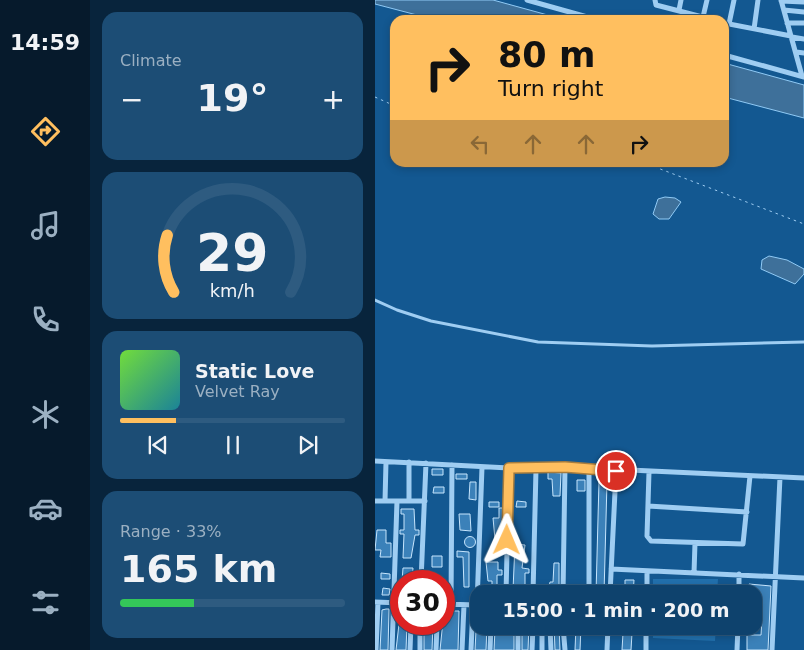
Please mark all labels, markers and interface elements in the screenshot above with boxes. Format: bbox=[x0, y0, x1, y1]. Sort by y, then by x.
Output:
text: 14:59 bbox=[10, 30, 80, 55]
icon: right bbox=[415, 35, 480, 100]
text: 80 m bbox=[498, 35, 595, 75]
text: Climate bbox=[120, 51, 182, 70]
text: 19° bbox=[197, 76, 268, 120]
text: Turn right bbox=[498, 76, 603, 101]
text: − bbox=[120, 83, 143, 116]
text: + bbox=[322, 83, 345, 116]
icon: directions bbox=[28, 114, 63, 149]
icon: left bbox=[466, 130, 494, 158]
icon: ahead bbox=[519, 130, 547, 158]
icon: ahead bbox=[572, 130, 600, 158]
icon: right bbox=[625, 130, 653, 158]
icon: music bbox=[28, 208, 63, 243]
text: 29 bbox=[196, 223, 269, 283]
text: km/h bbox=[210, 280, 255, 301]
icon: phone bbox=[28, 302, 63, 337]
text: Static Love bbox=[195, 360, 315, 382]
text: Velvet Ray bbox=[195, 382, 280, 401]
icon: climate bbox=[28, 397, 63, 432]
icon: previous bbox=[144, 431, 172, 459]
icon: pause bbox=[219, 431, 247, 459]
icon: next bbox=[294, 431, 322, 459]
pin bbox=[595, 450, 637, 492]
icon: arrive bbox=[602, 457, 630, 485]
icon: car bbox=[28, 491, 63, 526]
position arrow bbox=[480, 513, 532, 565]
text: Range · 33% bbox=[120, 522, 222, 541]
text: 165 km bbox=[120, 547, 277, 591]
speed limit sign: 30 bbox=[390, 570, 455, 635]
icon: filters bbox=[28, 585, 63, 620]
text: 15:00 · 1 min · 200 m bbox=[502, 599, 730, 621]

